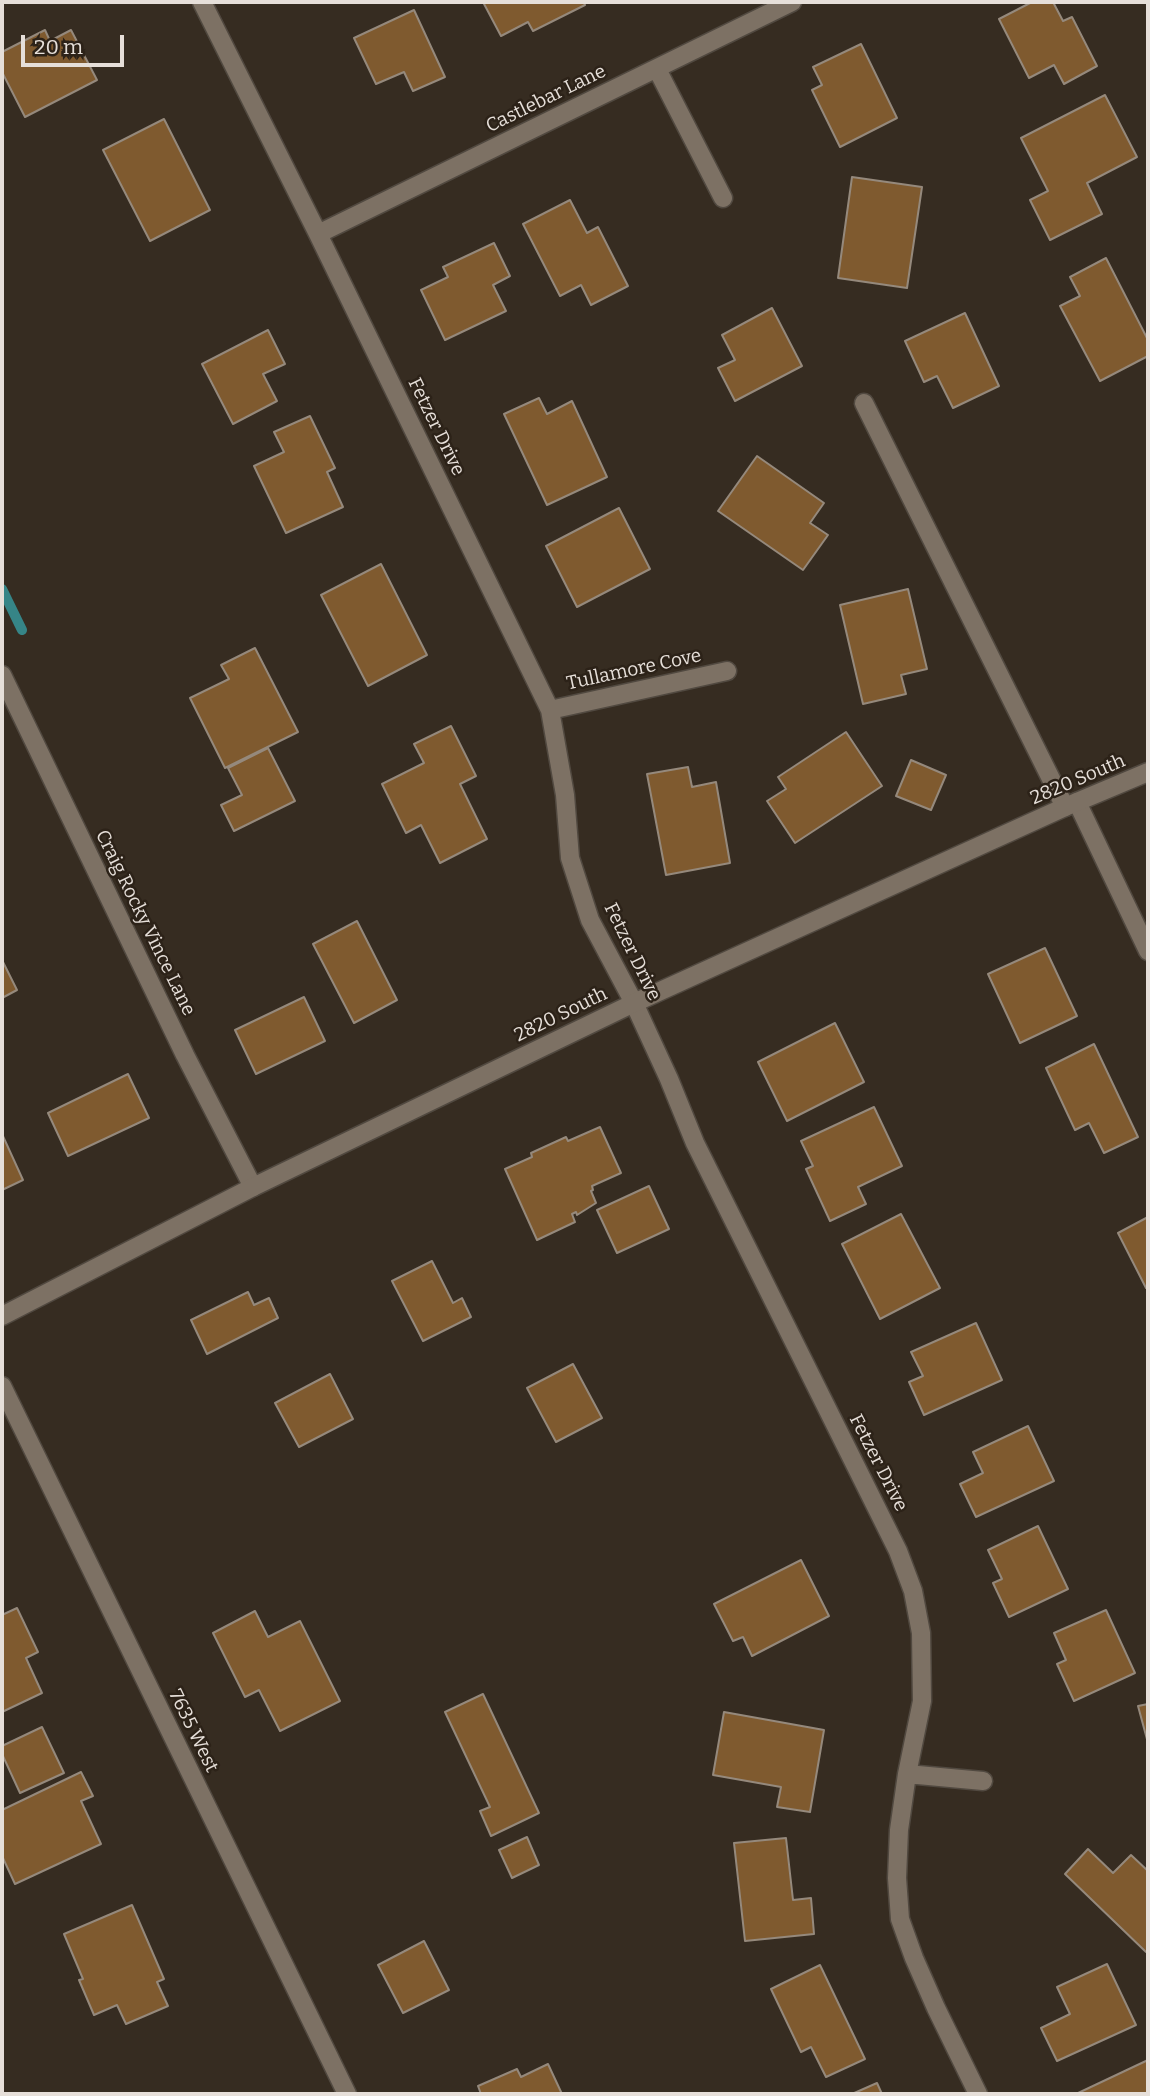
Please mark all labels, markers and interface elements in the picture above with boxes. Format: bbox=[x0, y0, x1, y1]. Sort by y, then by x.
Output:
scale bar bbox=[24, 21, 128, 65]
text: 20 m bbox=[34, 34, 83, 60]
street label: Castlebar Lane bbox=[482, 60, 610, 138]
street label: Fetzer Drive bbox=[403, 375, 469, 479]
street label: Tullamore Cove bbox=[565, 645, 703, 695]
street label: 2820 South bbox=[1027, 750, 1129, 810]
street label: Craig Rocky Vince Lane bbox=[90, 827, 200, 1019]
street label: Fetzer Drive bbox=[599, 900, 665, 1004]
street label: 2820 South bbox=[511, 983, 611, 1047]
street label: Fetzer Drive bbox=[844, 1411, 912, 1515]
street label: 7635 West bbox=[163, 1686, 223, 1776]

